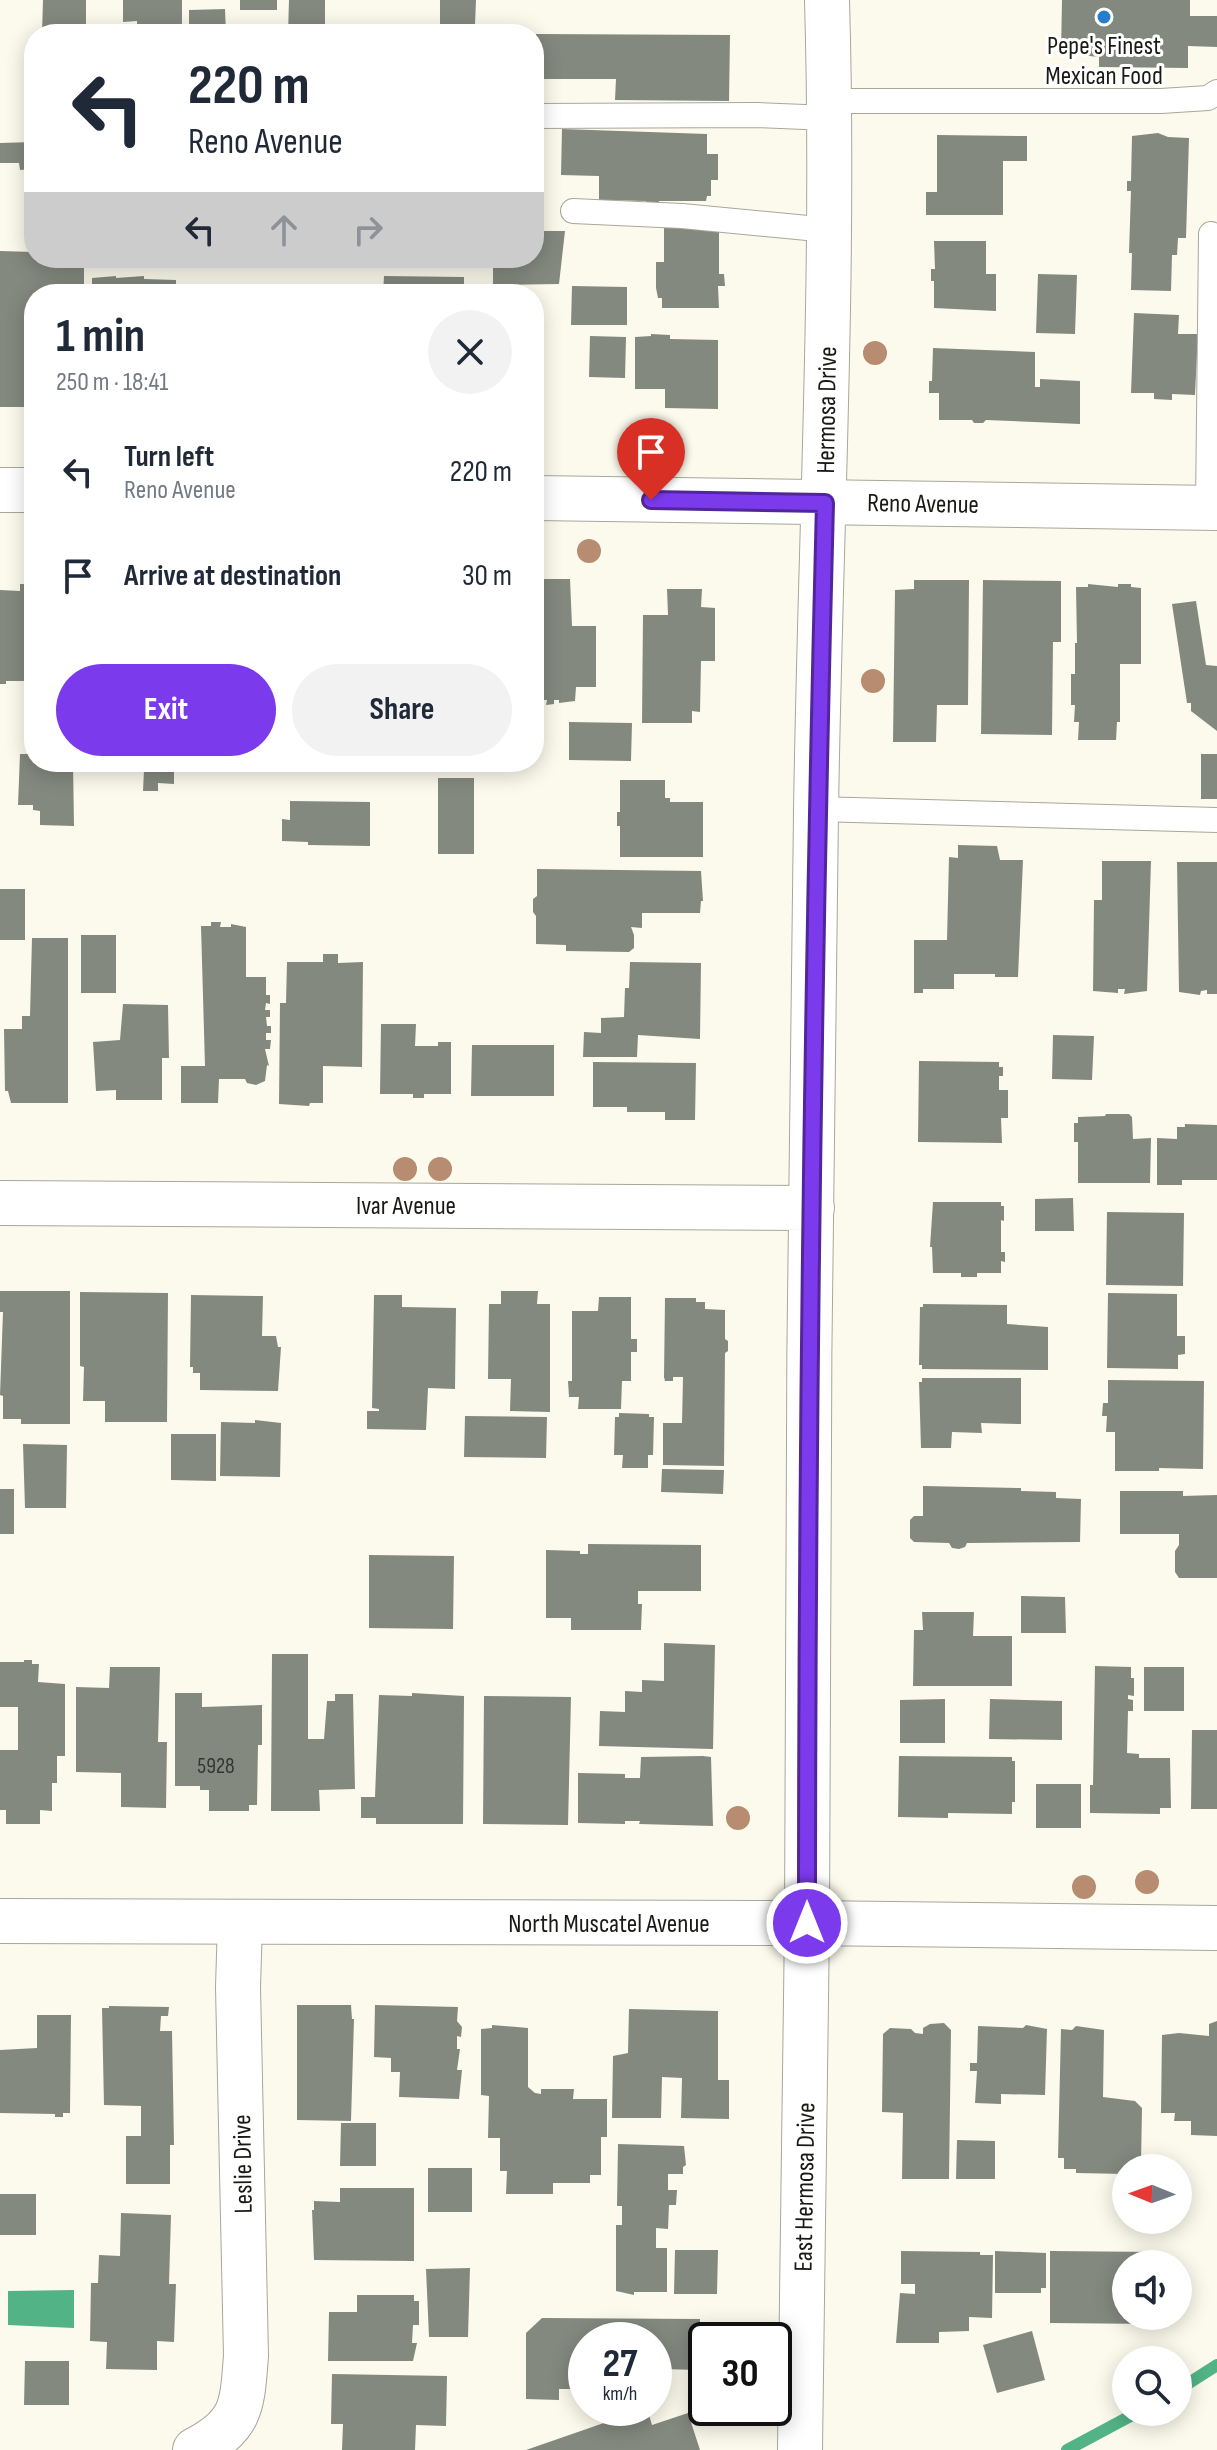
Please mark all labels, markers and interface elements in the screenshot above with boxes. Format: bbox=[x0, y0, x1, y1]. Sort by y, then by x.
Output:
marker: Pepe's Finest Mexican Food bbox=[1095, 8, 1113, 26]
place label: Pepe's Finest Mexican Food bbox=[1045, 31, 1163, 92]
text: 220 m bbox=[188, 53, 310, 120]
icon: left bbox=[56, 56, 160, 160]
text: Reno Avenue bbox=[188, 121, 343, 164]
icon: left bbox=[178, 208, 222, 252]
icon: ahead bbox=[262, 208, 306, 252]
icon: right bbox=[346, 208, 390, 252]
text: 1 min bbox=[56, 308, 145, 365]
button: close bbox=[428, 310, 512, 394]
street label: Hermosa Drive bbox=[811, 346, 844, 474]
text: 250 m · 18:41 bbox=[56, 367, 168, 398]
pin bbox=[617, 418, 685, 500]
icon: arrive bbox=[629, 430, 673, 474]
text: Turn left bbox=[124, 439, 214, 475]
icon: left bbox=[56, 450, 100, 494]
text: 220 m bbox=[450, 454, 512, 490]
text: Reno Avenue bbox=[124, 475, 236, 506]
street label: Reno Avenue bbox=[867, 488, 979, 521]
icon: arrive bbox=[56, 554, 100, 598]
text: Arrive at destination bbox=[124, 558, 341, 594]
text: 30 m bbox=[462, 558, 512, 594]
button: Exit bbox=[56, 664, 276, 756]
button: Share bbox=[292, 664, 512, 756]
street label: Ivar Avenue bbox=[356, 1191, 456, 1222]
house number: 5928 bbox=[197, 1753, 235, 1780]
position arrow bbox=[765, 1881, 849, 1965]
street label: North Muscatel Avenue bbox=[508, 1909, 710, 1940]
street label: East Hermosa Drive bbox=[789, 2102, 822, 2272]
street label: Leslie Drive bbox=[227, 2114, 260, 2214]
north arrow bbox=[1112, 2154, 1192, 2234]
map controls bbox=[1112, 2154, 1192, 2426]
button: sound bbox=[1112, 2250, 1192, 2330]
speed limit sign: 30 bbox=[688, 2322, 792, 2426]
text: 27 bbox=[603, 2340, 637, 2388]
button: search bbox=[1112, 2346, 1192, 2426]
text: km/h bbox=[603, 2382, 637, 2406]

